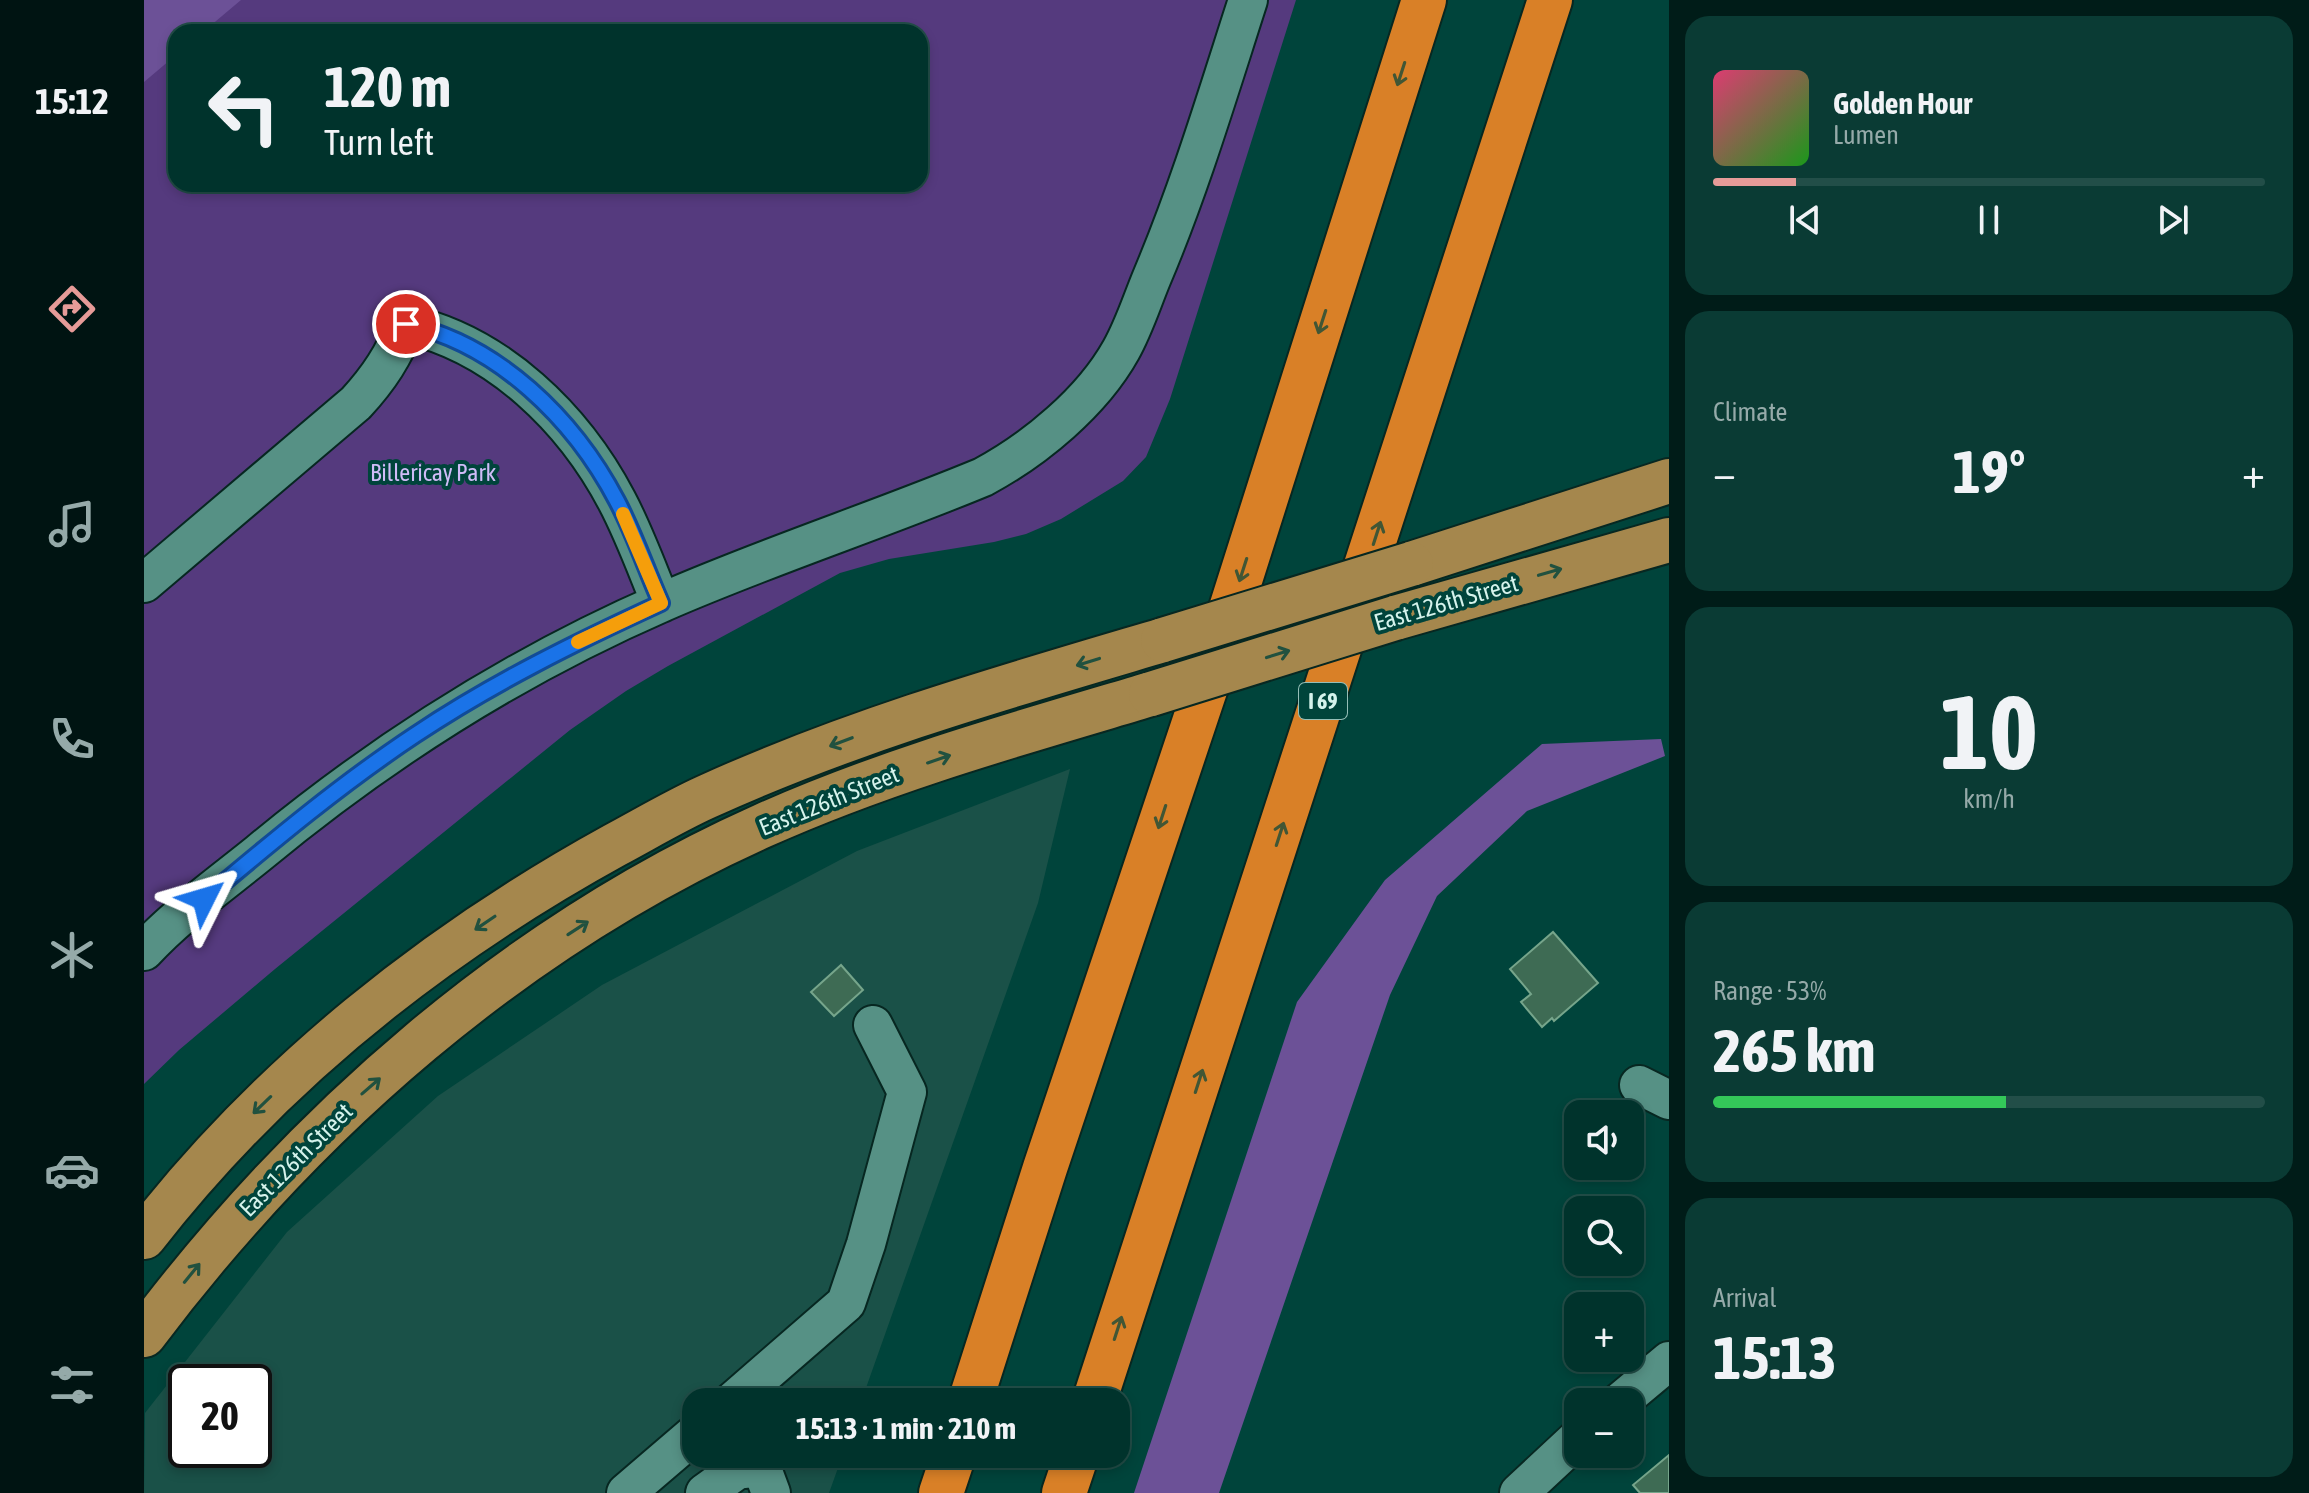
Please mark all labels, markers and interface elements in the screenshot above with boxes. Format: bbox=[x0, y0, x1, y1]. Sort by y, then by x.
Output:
text: 120 m bbox=[324, 55, 451, 119]
icon: left bbox=[192, 56, 296, 160]
one-way arrow bbox=[1392, 62, 1407, 87]
text: 15:12 bbox=[35, 80, 109, 122]
text: Golden Hour bbox=[1833, 86, 1972, 120]
text: Lumen bbox=[1833, 120, 1899, 150]
text: Turn left bbox=[324, 121, 434, 163]
icon: previous bbox=[1783, 198, 1827, 242]
icon: pause bbox=[1967, 198, 2011, 242]
icon: next bbox=[2151, 198, 2195, 242]
icon: directions bbox=[44, 281, 100, 337]
pin bbox=[372, 290, 440, 358]
icon: arrive bbox=[384, 302, 428, 346]
one-way arrow bbox=[1314, 309, 1328, 334]
text: Climate bbox=[1713, 397, 1787, 427]
text: 19° bbox=[1953, 437, 2025, 506]
text: − bbox=[1713, 447, 1736, 497]
text: + bbox=[2242, 447, 2265, 497]
park label: Billericay Park bbox=[370, 459, 497, 486]
icon: music bbox=[44, 496, 100, 552]
one-way arrow bbox=[1371, 521, 1386, 546]
one-way arrow bbox=[1235, 557, 1249, 582]
one-way arrow bbox=[1537, 564, 1563, 579]
street label: East 126th Street bbox=[1371, 569, 1521, 636]
one-way arrow bbox=[1265, 646, 1291, 661]
one-way arrow bbox=[1076, 655, 1102, 670]
text: 10 bbox=[1940, 672, 2038, 791]
road number: I 69 bbox=[1299, 683, 1347, 719]
icon: phone bbox=[44, 711, 100, 767]
one-way arrow bbox=[829, 736, 854, 750]
one-way arrow bbox=[926, 750, 951, 765]
street label: East 126th Street bbox=[755, 760, 903, 841]
text: km/h bbox=[1963, 784, 2015, 814]
one-way arrow bbox=[1154, 804, 1169, 829]
one-way arrow bbox=[1273, 821, 1288, 847]
position arrow bbox=[162, 857, 246, 941]
one-way arrow bbox=[474, 915, 496, 931]
one-way arrow bbox=[566, 920, 588, 936]
icon: climate bbox=[44, 927, 100, 983]
text: Range · 53% bbox=[1713, 976, 1826, 1006]
text: 265 km bbox=[1713, 1016, 1875, 1085]
one-way arrow bbox=[1192, 1068, 1207, 1094]
one-way arrow bbox=[361, 1077, 381, 1095]
one-way arrow bbox=[253, 1095, 273, 1114]
street label: East 126th Street bbox=[234, 1098, 358, 1222]
map controls bbox=[1564, 1100, 1644, 1468]
button: sound bbox=[1564, 1100, 1644, 1180]
icon: car bbox=[44, 1142, 100, 1198]
button: search bbox=[1564, 1196, 1644, 1276]
one-way arrow bbox=[183, 1263, 200, 1284]
text: Arrival bbox=[1713, 1283, 1777, 1313]
button: + bbox=[1564, 1292, 1644, 1372]
one-way arrow bbox=[1112, 1316, 1127, 1341]
text: 15:13 bbox=[1713, 1323, 1836, 1392]
icon: filters bbox=[44, 1357, 100, 1413]
speed limit sign: 20 bbox=[168, 1364, 272, 1468]
button: − bbox=[1564, 1388, 1644, 1468]
text: 15:13 · 1 min · 210 m bbox=[796, 1411, 1016, 1445]

